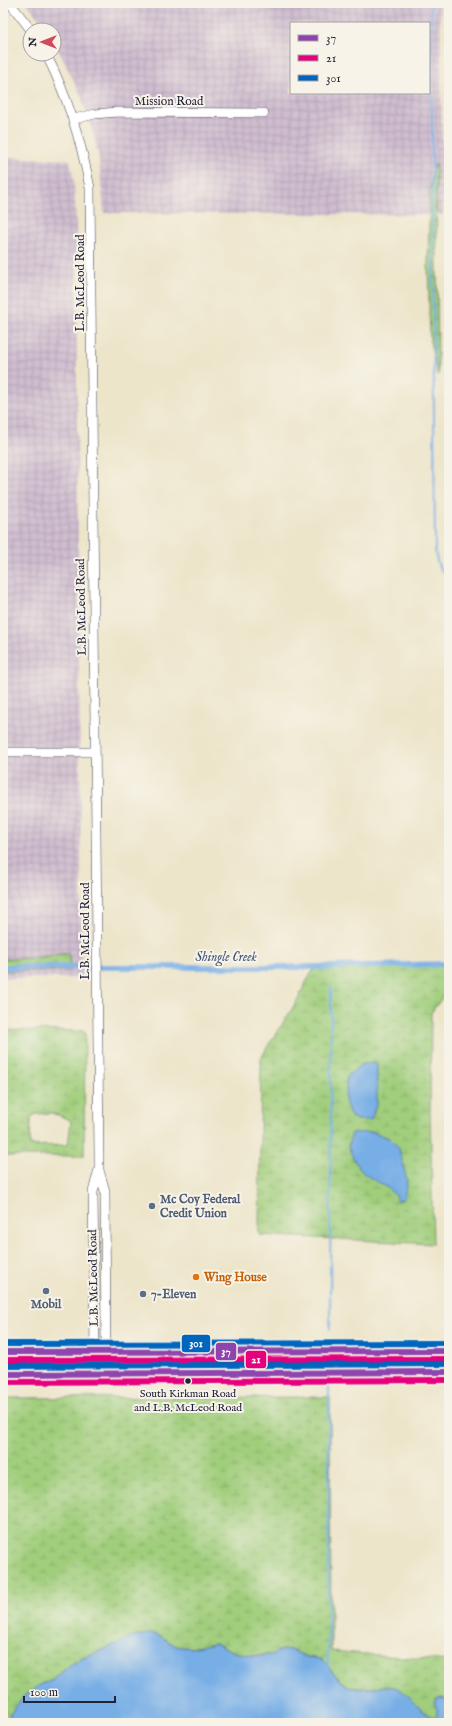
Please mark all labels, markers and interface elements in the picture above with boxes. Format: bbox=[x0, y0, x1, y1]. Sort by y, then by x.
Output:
north arrow bbox=[22, 22, 62, 62]
legend bbox=[290, 22, 430, 94]
text: 37 bbox=[326, 31, 336, 46]
text: N bbox=[26, 37, 40, 48]
text: 21 bbox=[326, 51, 336, 66]
text: 301 bbox=[326, 71, 341, 86]
street label: Mission Road bbox=[135, 94, 204, 109]
street label: L.B. McLeod Road bbox=[73, 234, 88, 332]
street label: L.B. McLeod Road bbox=[73, 558, 90, 656]
street label: L.B. McLeod Road bbox=[78, 882, 93, 980]
water label: Shingle Creek bbox=[195, 949, 258, 967]
place label: Mc Coy Federal Credit Union bbox=[160, 1192, 241, 1221]
marker: Mc Coy Federal Credit Union bbox=[147, 1201, 157, 1211]
street label: L.B. McLeod Road bbox=[85, 1229, 102, 1327]
place label: Wing House bbox=[203, 1270, 267, 1286]
marker: Wing House bbox=[191, 1272, 201, 1282]
marker: Mobil bbox=[41, 1286, 51, 1296]
place label: 7-Eleven bbox=[151, 1287, 197, 1302]
marker: 7-Eleven bbox=[138, 1289, 148, 1299]
place label: Mobil bbox=[31, 1297, 62, 1312]
line badge: 301 bbox=[181, 1334, 211, 1353]
text: 301 bbox=[189, 1337, 203, 1351]
line badge: 37 bbox=[215, 1342, 237, 1361]
text: 37 bbox=[221, 1345, 231, 1359]
line badge: 21 bbox=[245, 1350, 267, 1369]
text: 21 bbox=[251, 1353, 261, 1367]
marker: South Kirkman Road and L.B. McLeod Road bbox=[183, 1376, 193, 1386]
place label: South Kirkman Road and L.B. McLeod Road bbox=[134, 1387, 242, 1415]
scale bar bbox=[24, 1678, 115, 1704]
text: 100 m bbox=[30, 1685, 58, 1700]

